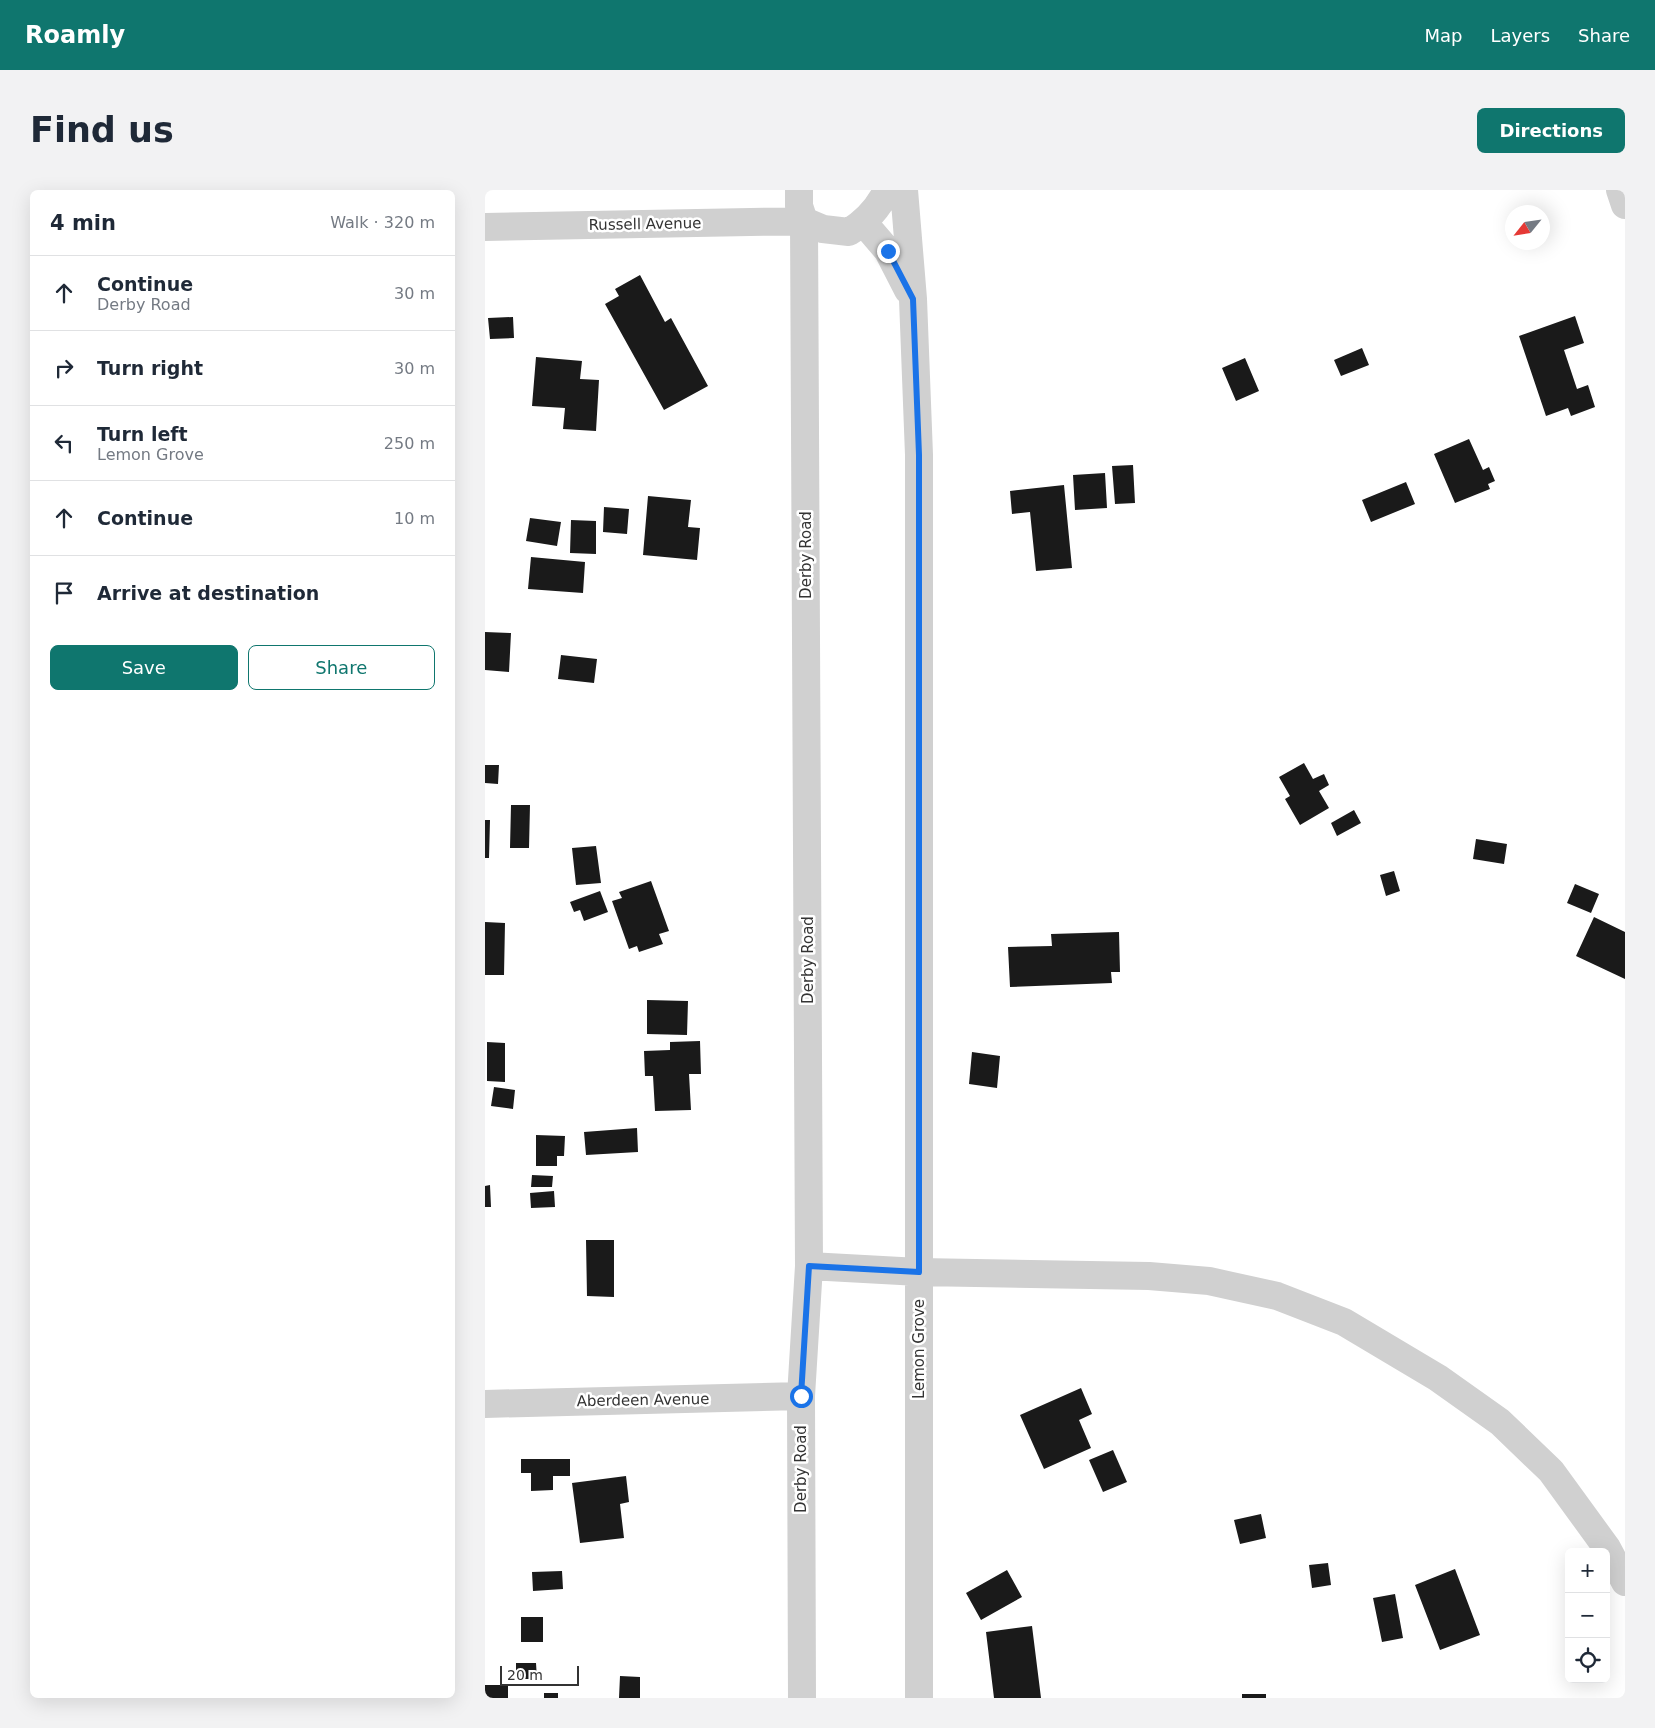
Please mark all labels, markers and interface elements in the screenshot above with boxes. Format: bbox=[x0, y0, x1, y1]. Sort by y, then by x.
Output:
text: Roamly bbox=[25, 21, 125, 49]
text: Map bbox=[1424, 25, 1462, 46]
text: Layers bbox=[1490, 25, 1550, 46]
text: Share bbox=[1578, 25, 1630, 46]
button: Directions bbox=[1477, 108, 1625, 153]
text: Find us bbox=[30, 110, 174, 150]
north arrow bbox=[1505, 205, 1550, 250]
text: 4 min bbox=[50, 211, 116, 235]
text: Walk · 320 m bbox=[330, 213, 435, 232]
street label: Russell Avenue bbox=[588, 214, 702, 234]
route end bbox=[877, 240, 900, 263]
text: Continue bbox=[97, 273, 193, 295]
icon: ahead bbox=[50, 279, 78, 307]
text: 30 m bbox=[394, 284, 435, 303]
text: Derby Road bbox=[97, 295, 191, 314]
icon: right bbox=[50, 354, 78, 382]
text: Turn right bbox=[97, 357, 203, 379]
text: 30 m bbox=[394, 359, 435, 378]
text: Turn left bbox=[97, 423, 188, 445]
icon: left bbox=[50, 429, 78, 457]
text: 250 m bbox=[384, 434, 435, 453]
text: Lemon Grove bbox=[97, 445, 204, 464]
icon: ahead bbox=[50, 504, 78, 532]
text: Continue bbox=[97, 507, 193, 529]
text: 10 m bbox=[394, 509, 435, 528]
street label: Derby Road bbox=[797, 511, 815, 599]
icon: arrive bbox=[50, 579, 78, 607]
text: Arrive at destination bbox=[97, 582, 319, 604]
button: Save bbox=[50, 645, 238, 690]
button: Share bbox=[248, 645, 435, 690]
street label: Derby Road bbox=[799, 916, 817, 1004]
street label: Lemon Grove bbox=[910, 1299, 928, 1399]
route start bbox=[790, 1385, 813, 1408]
street label: Aberdeen Avenue bbox=[576, 1390, 710, 1410]
street label: Derby Road bbox=[792, 1425, 810, 1513]
map controls bbox=[1565, 1548, 1610, 1683]
button: + bbox=[1565, 1548, 1610, 1593]
button: − bbox=[1565, 1593, 1610, 1638]
button: locate bbox=[1565, 1638, 1610, 1683]
scale bar bbox=[500, 1663, 579, 1686]
text: 20 m bbox=[507, 1667, 543, 1683]

